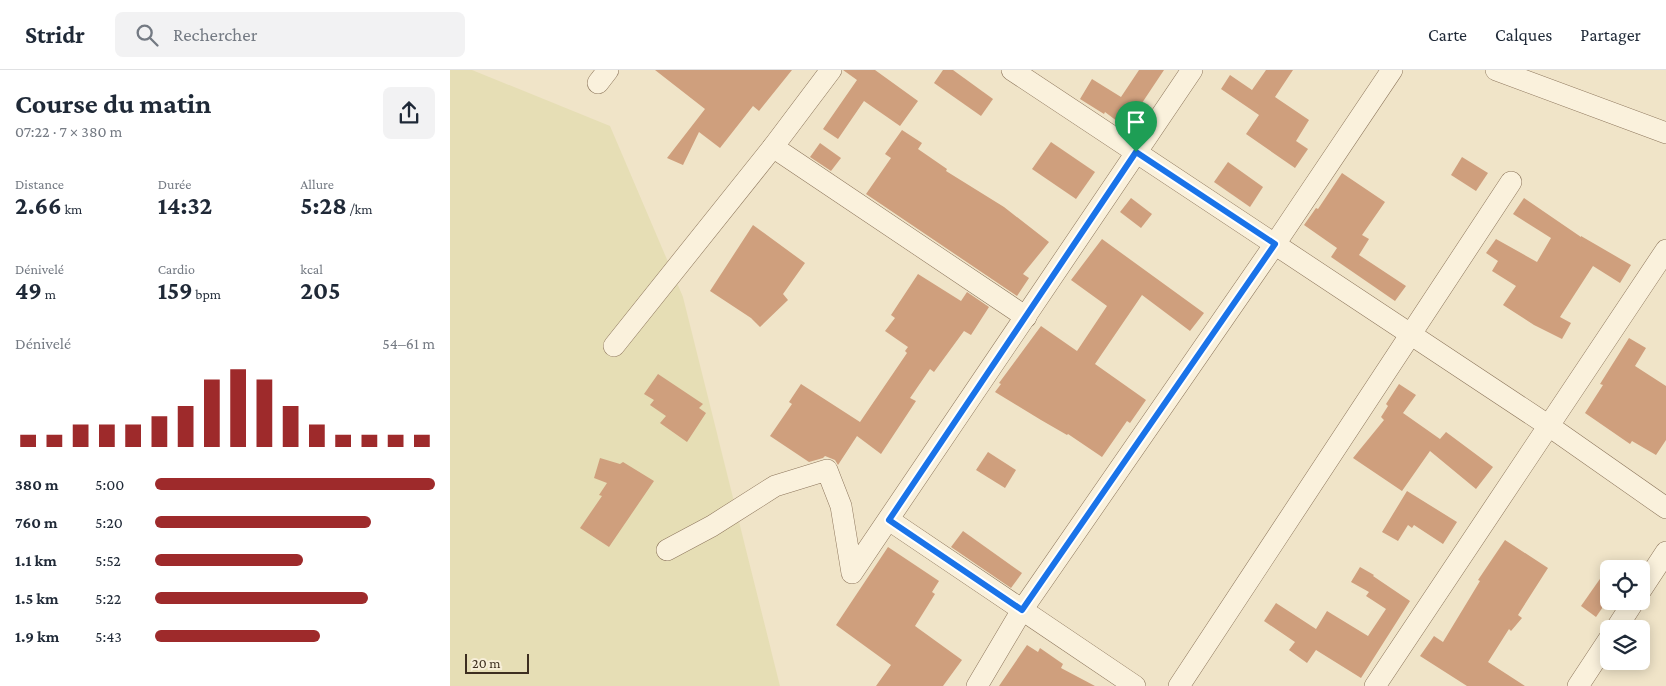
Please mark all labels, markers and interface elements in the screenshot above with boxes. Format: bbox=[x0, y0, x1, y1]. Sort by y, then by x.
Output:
search box bbox=[115, 12, 465, 57]
text: Stridr bbox=[25, 21, 85, 48]
icon: search bbox=[133, 21, 161, 49]
text: Rechercher bbox=[173, 24, 257, 45]
text: Carte bbox=[1428, 25, 1467, 45]
text: Calques bbox=[1495, 25, 1552, 45]
text: Partager bbox=[1580, 25, 1641, 45]
button: share bbox=[383, 87, 435, 139]
text: Course du matin bbox=[15, 88, 211, 119]
pin bbox=[1115, 101, 1157, 152]
icon: arrive bbox=[1122, 108, 1150, 136]
text: 07:22 · 7 × 380 m bbox=[15, 123, 122, 140]
text: Distance bbox=[15, 176, 64, 192]
text: Durée bbox=[158, 176, 191, 192]
text: Allure bbox=[300, 176, 334, 192]
text: 2.66 bbox=[15, 192, 62, 219]
text: 14:32 bbox=[158, 192, 212, 219]
text: 5:28 bbox=[300, 192, 347, 219]
text: km bbox=[62, 201, 82, 217]
text: /km bbox=[347, 201, 372, 217]
text: Dénivelé bbox=[15, 261, 64, 277]
text: Cardio bbox=[158, 261, 195, 277]
text: kcal bbox=[300, 261, 323, 277]
text: 49 bbox=[15, 277, 42, 304]
text: 159 bbox=[158, 277, 193, 304]
text: 205 bbox=[300, 277, 341, 304]
text: m bbox=[42, 286, 56, 302]
text: bpm bbox=[193, 286, 221, 302]
text: Dénivelé bbox=[15, 335, 71, 352]
text: 54–61 m bbox=[382, 335, 435, 352]
text: 380 m bbox=[15, 476, 58, 493]
text: 5:00 bbox=[95, 476, 124, 493]
text: 760 m bbox=[15, 514, 58, 531]
text: 5:20 bbox=[95, 514, 123, 531]
text: 1.1 km bbox=[15, 552, 57, 569]
text: 5:52 bbox=[95, 552, 121, 569]
map controls bbox=[1600, 560, 1650, 670]
button: locate bbox=[1600, 560, 1650, 610]
text: 1.5 km bbox=[15, 590, 59, 607]
text: 5:22 bbox=[95, 590, 121, 607]
button: layers bbox=[1600, 620, 1650, 670]
text: 1.9 km bbox=[15, 628, 59, 645]
text: 5:43 bbox=[95, 628, 122, 645]
scale bar bbox=[465, 651, 529, 674]
text: 20 m bbox=[472, 655, 500, 671]

